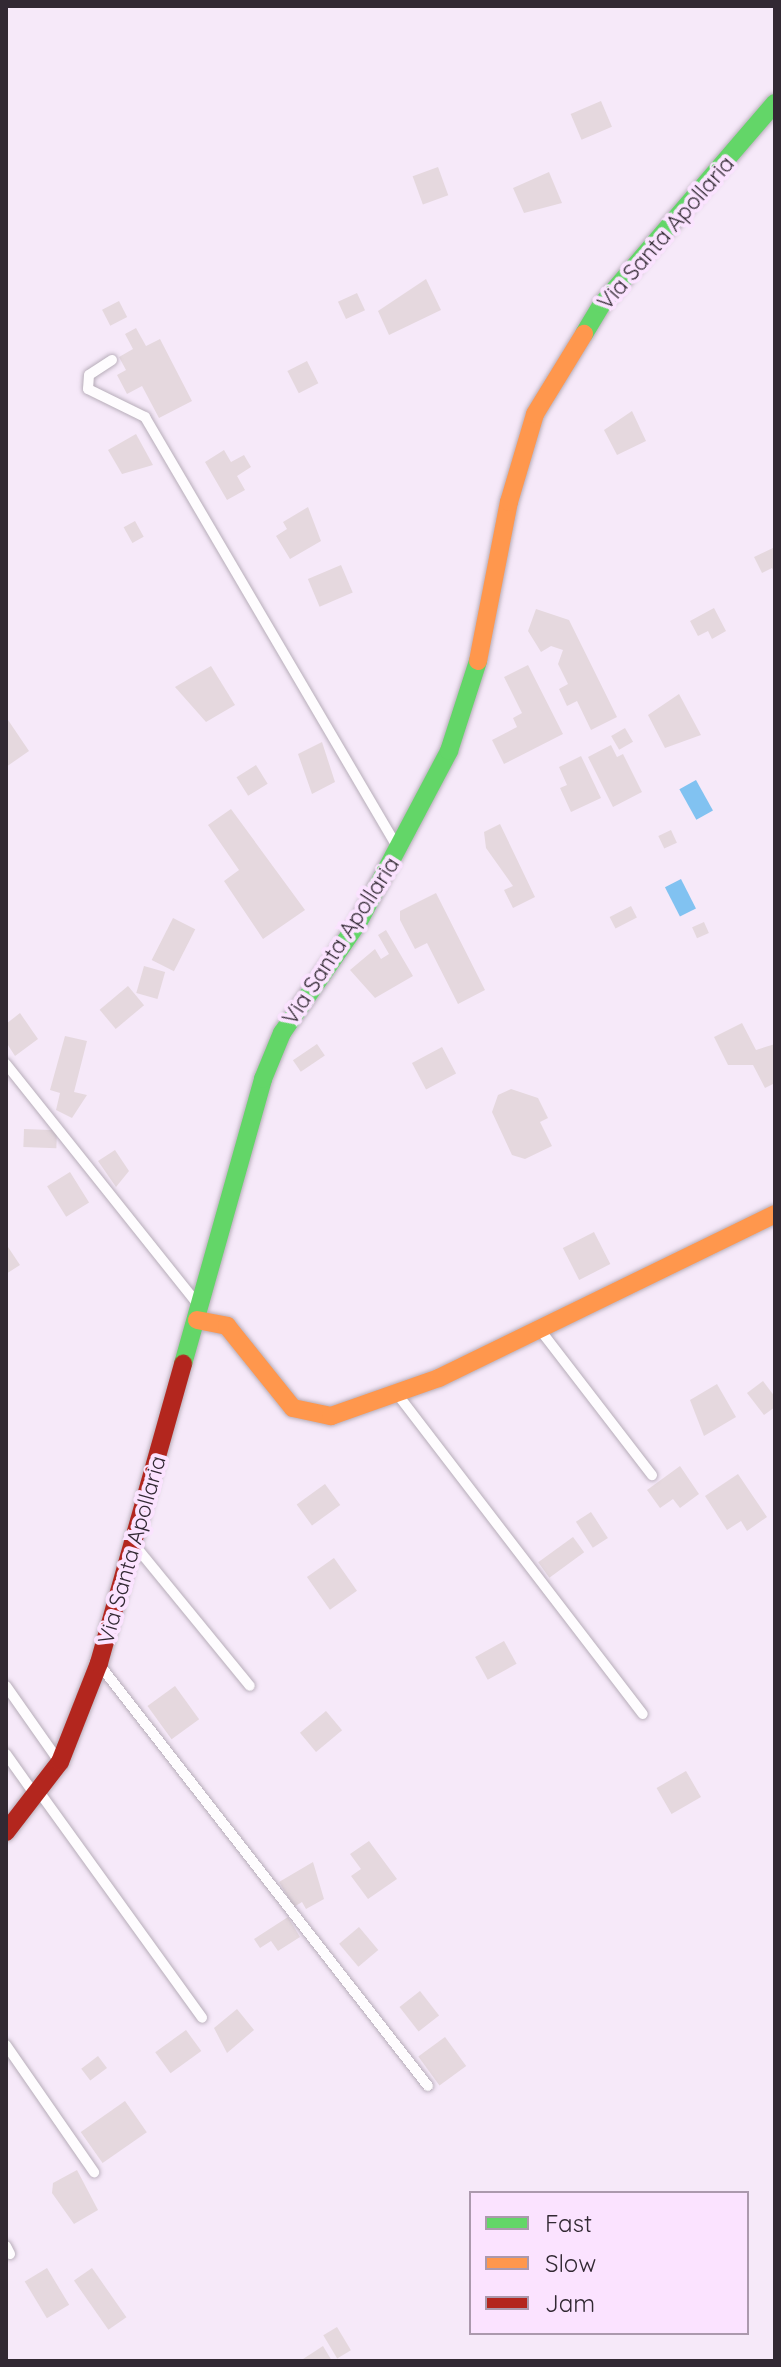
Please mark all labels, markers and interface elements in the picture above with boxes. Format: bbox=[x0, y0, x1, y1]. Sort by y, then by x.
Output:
street label: Via Santa Apollaria bbox=[592, 151, 740, 315]
street label: Via Santa Apollaria bbox=[277, 852, 405, 1030]
street label: Via Santa Apollaria bbox=[92, 1453, 172, 1647]
legend bbox=[469, 2191, 749, 2335]
text: Fast bbox=[545, 2208, 592, 2238]
text: Slow bbox=[545, 2248, 596, 2278]
text: Jam bbox=[545, 2288, 595, 2318]

